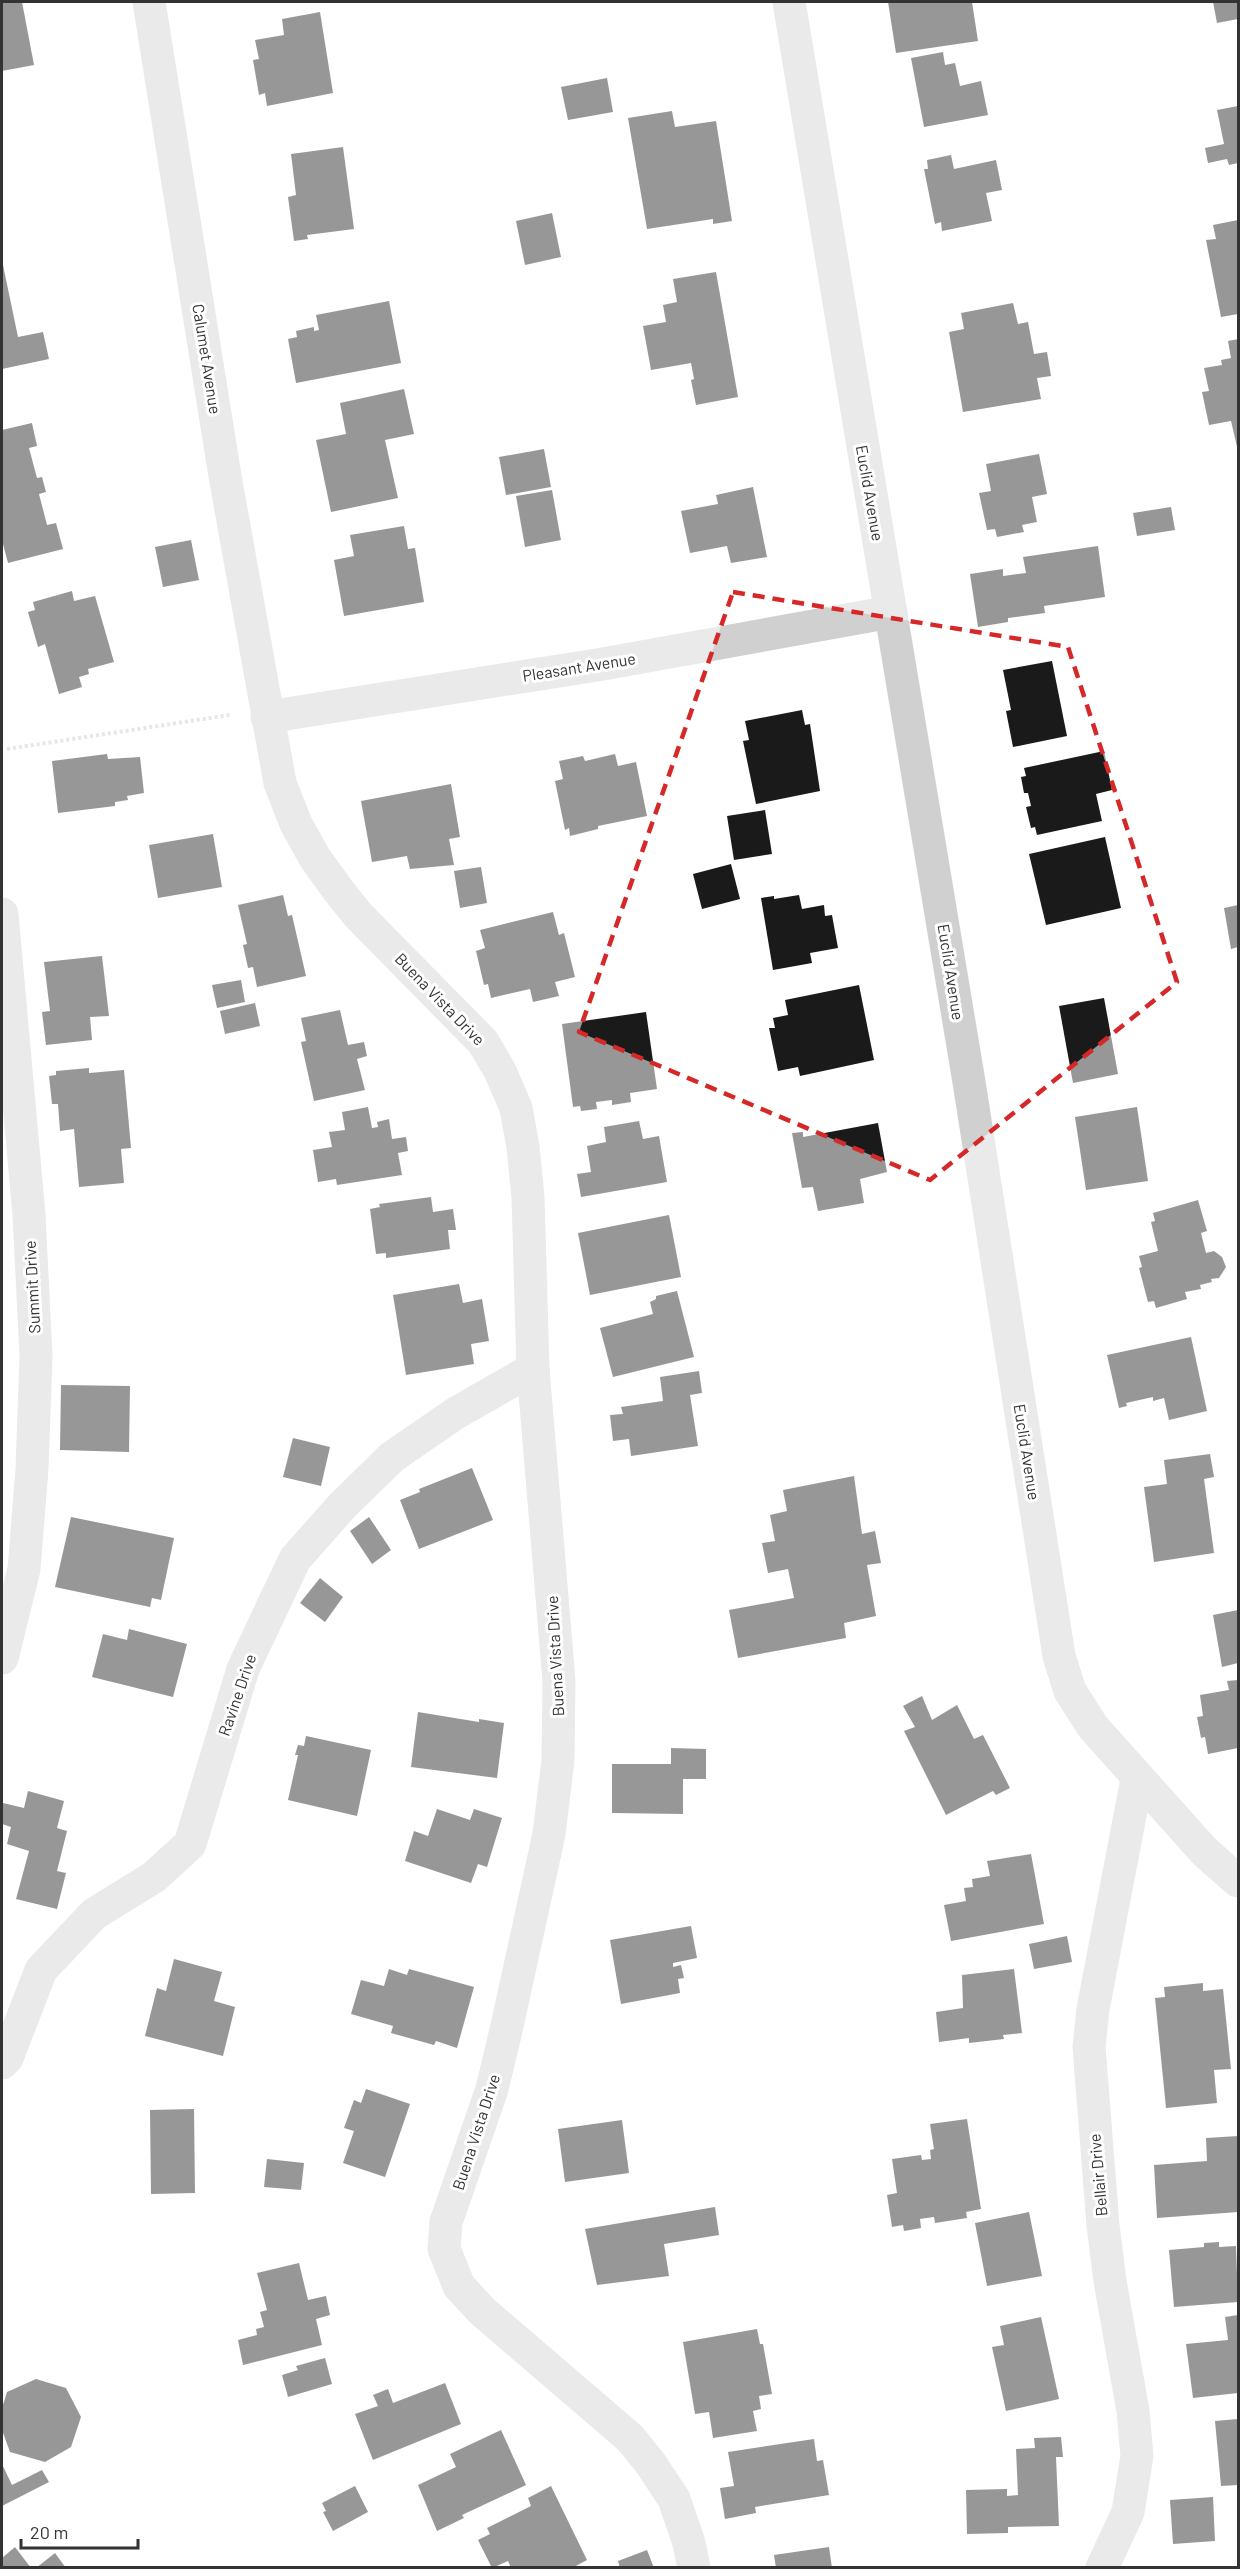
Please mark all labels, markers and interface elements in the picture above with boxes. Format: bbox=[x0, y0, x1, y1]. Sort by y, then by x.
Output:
street label: Calumet Avenue bbox=[189, 302, 226, 415]
street label: Euclid Avenue bbox=[853, 443, 888, 542]
street label: Pleasant Avenue bbox=[521, 648, 637, 685]
street label: Euclid Avenue bbox=[935, 922, 968, 1021]
street label: Buena Vista Drive bbox=[392, 949, 489, 1049]
street label: Summit Drive bbox=[20, 1240, 43, 1334]
street label: Euclid Avenue bbox=[1011, 1402, 1044, 1501]
street label: Buena Vista Drive bbox=[542, 1595, 567, 1717]
street label: Ravine Drive bbox=[214, 1651, 259, 1738]
street label: Buena Vista Drive bbox=[448, 2071, 503, 2192]
street label: Bellair Drive bbox=[1084, 2133, 1111, 2217]
scale bar bbox=[21, 2512, 138, 2550]
text: 20 m bbox=[30, 2521, 68, 2543]

